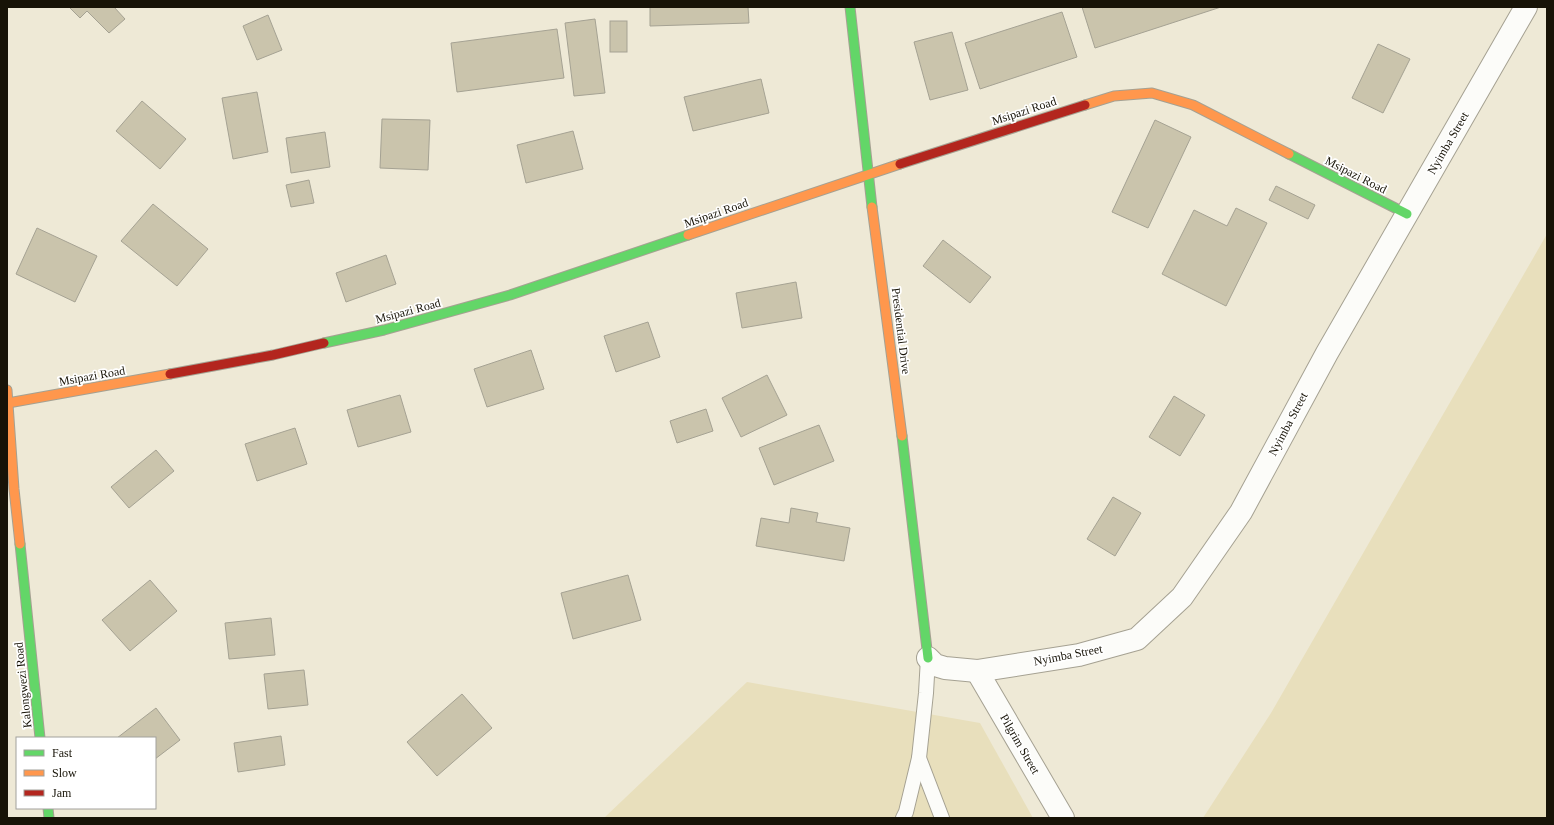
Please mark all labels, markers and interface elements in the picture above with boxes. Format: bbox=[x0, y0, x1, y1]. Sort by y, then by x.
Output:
street label: Msipazi Road bbox=[990, 94, 1058, 128]
street label: Nyimba Street bbox=[1425, 109, 1472, 177]
street label: Msipazi Road bbox=[1323, 154, 1389, 196]
street label: Msipazi Road bbox=[682, 195, 750, 231]
street label: Presidential Drive bbox=[889, 287, 913, 375]
street label: Msipazi Road bbox=[374, 296, 442, 326]
street label: Msipazi Road bbox=[58, 363, 126, 389]
street label: Nyimba Street bbox=[1265, 389, 1311, 458]
street label: Kalongwezi Road bbox=[12, 641, 34, 729]
street label: Nyimba Street bbox=[1032, 641, 1104, 669]
street label: Pilgrim Street bbox=[997, 711, 1043, 777]
legend bbox=[16, 737, 156, 809]
text: Fast bbox=[52, 746, 73, 760]
text: Slow bbox=[52, 766, 77, 780]
text: Jam bbox=[52, 786, 72, 800]

